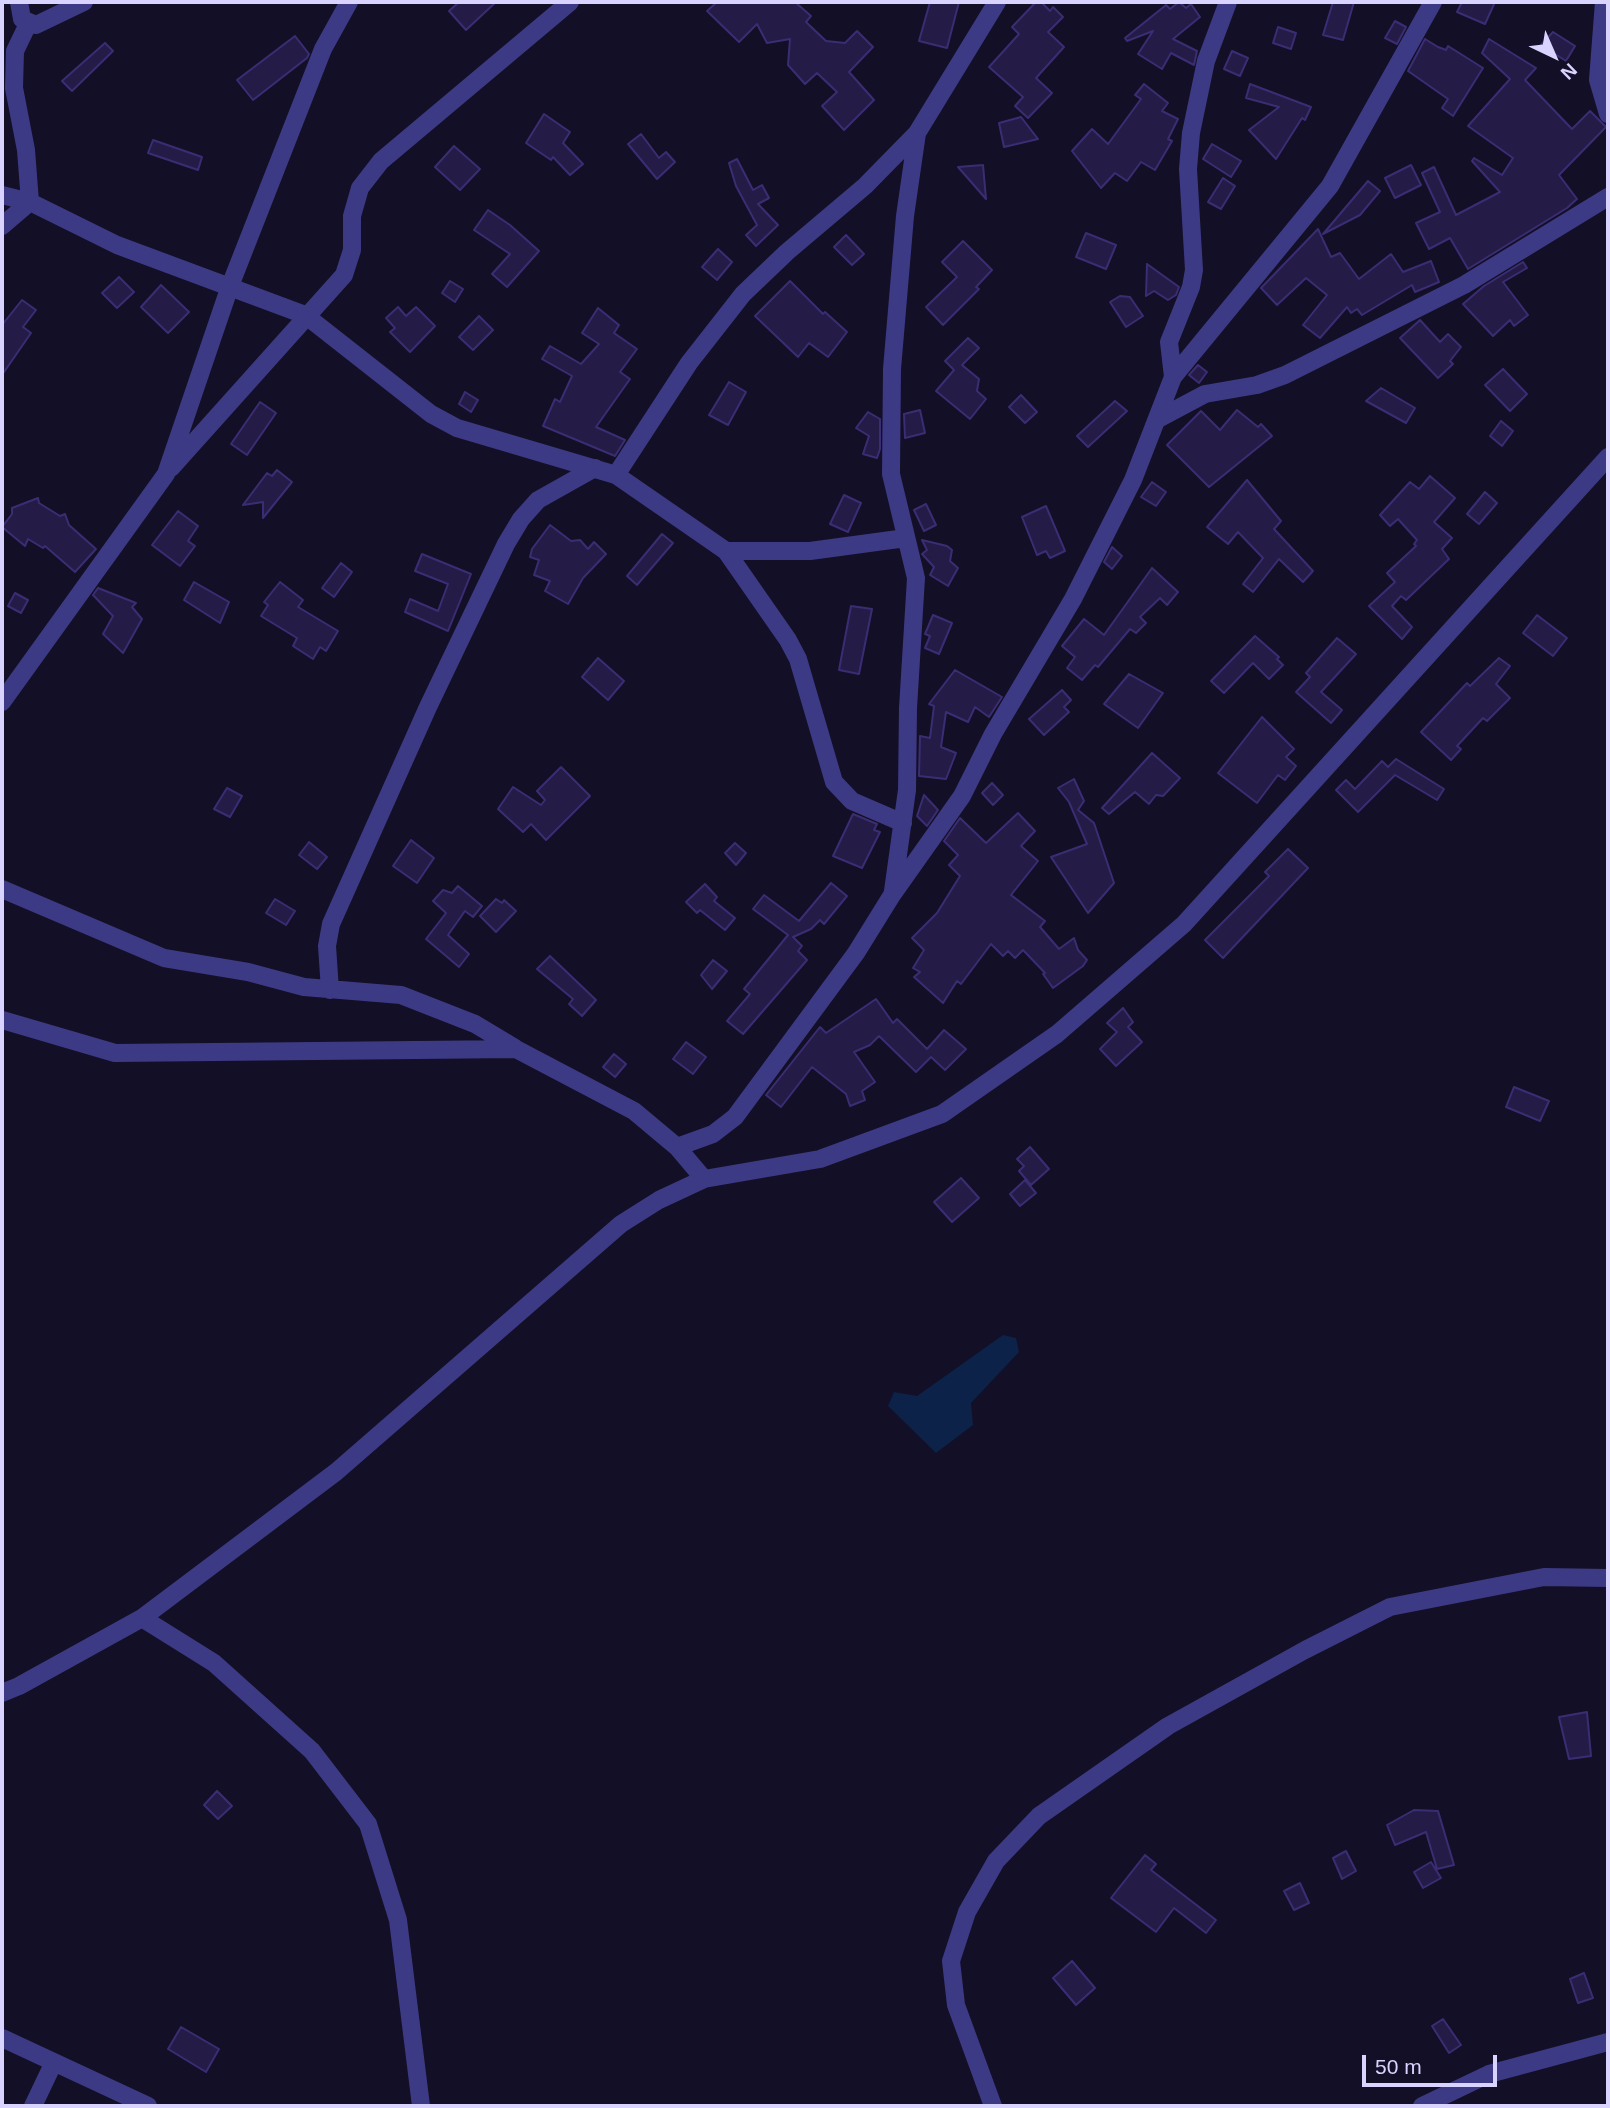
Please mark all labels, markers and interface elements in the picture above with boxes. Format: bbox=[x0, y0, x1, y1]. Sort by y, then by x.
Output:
north arrow bbox=[1519, 21, 1589, 91]
text: N bbox=[1557, 59, 1581, 84]
scale bar bbox=[1365, 2042, 1500, 2086]
text: 50 m bbox=[1375, 2055, 1422, 2078]

